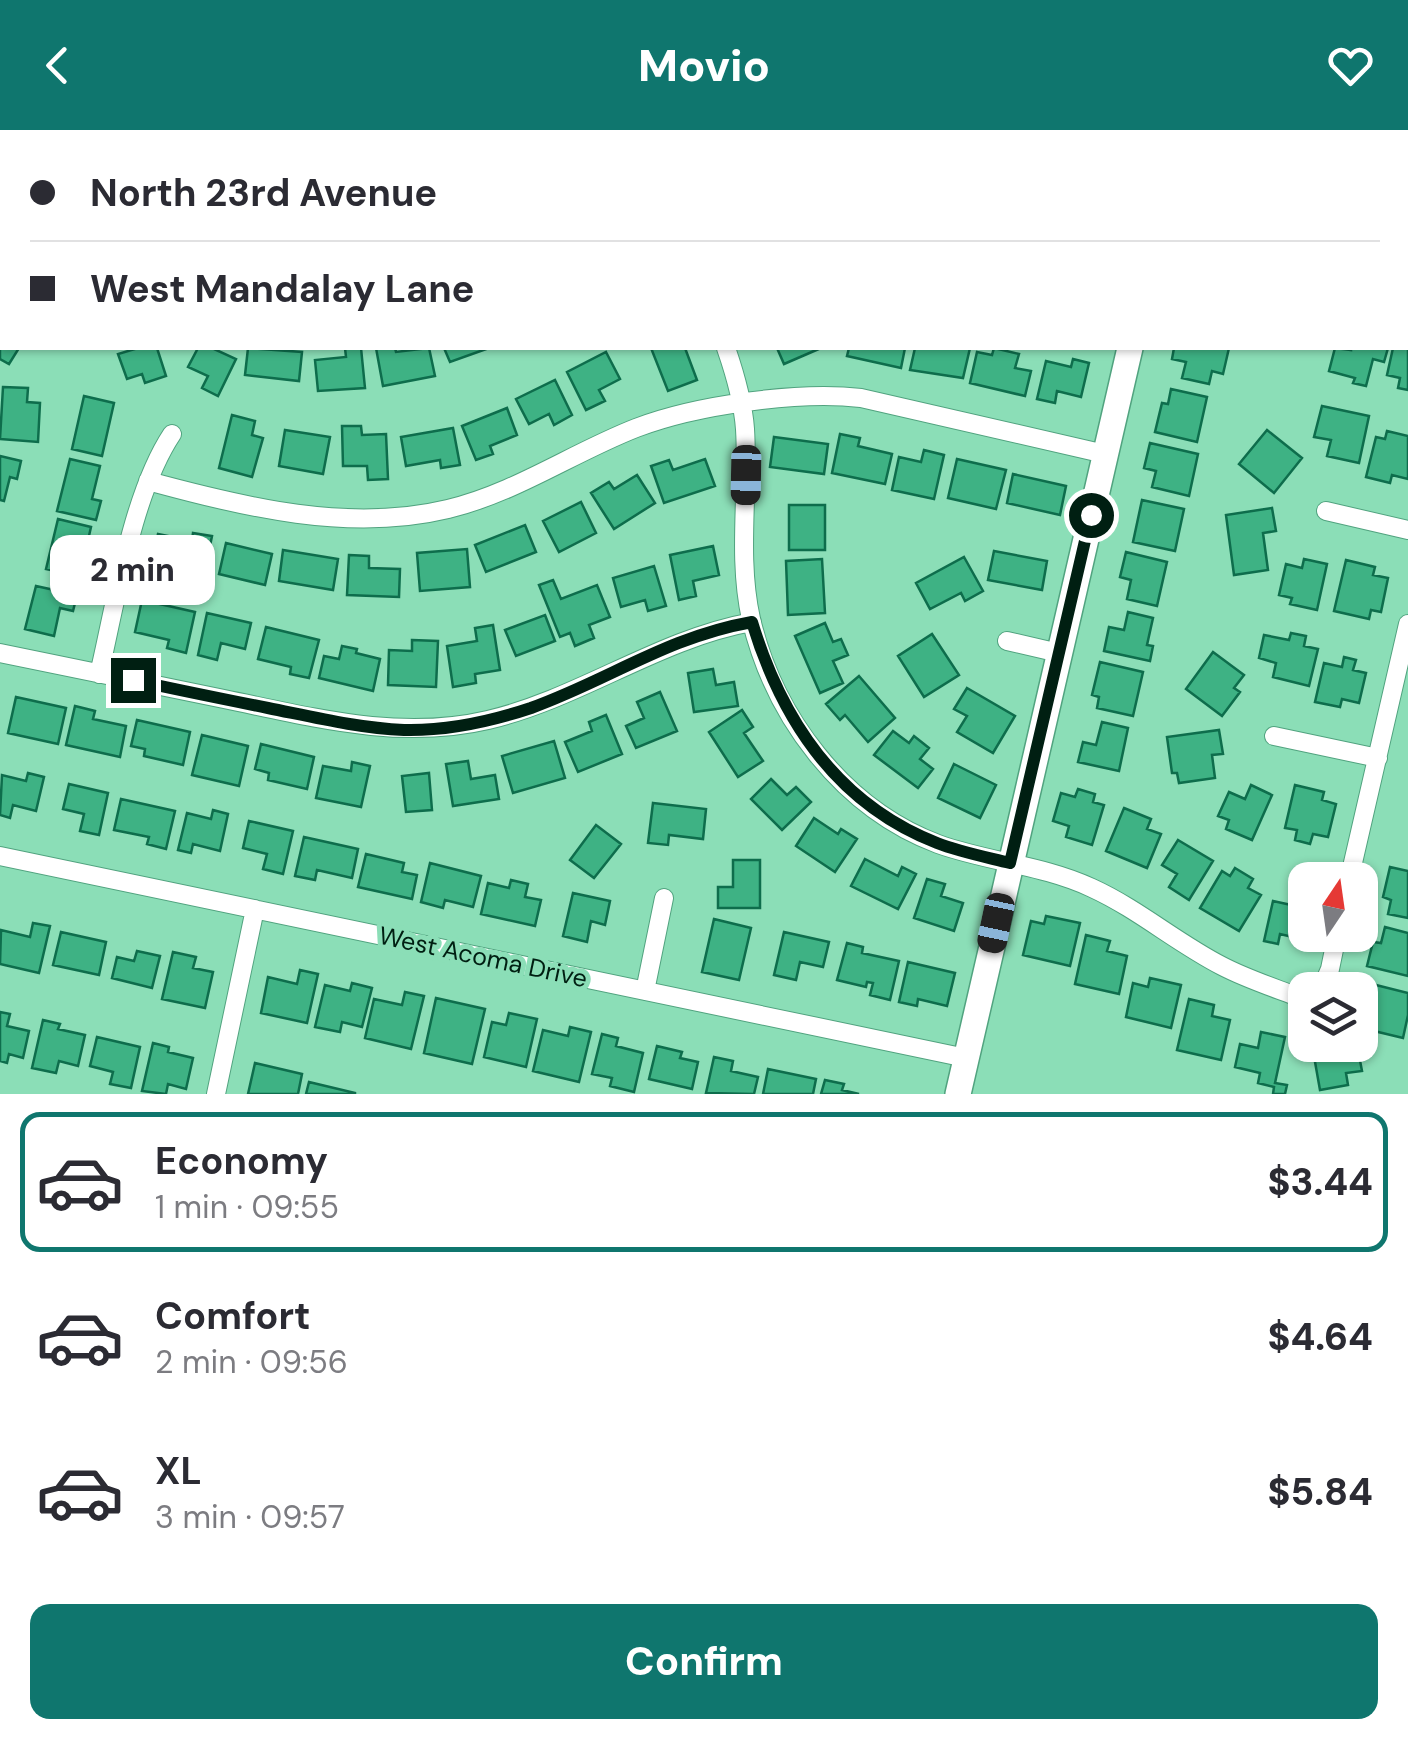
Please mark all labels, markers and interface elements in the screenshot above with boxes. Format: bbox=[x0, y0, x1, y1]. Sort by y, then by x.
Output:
text: Movio bbox=[638, 36, 770, 95]
icon: back bbox=[30, 38, 85, 93]
icon: heart bbox=[1323, 38, 1378, 93]
text: North 23rd Avenue bbox=[90, 168, 437, 218]
text: West Mandalay Lane bbox=[90, 264, 475, 314]
car bbox=[730, 445, 762, 505]
route start bbox=[1069, 493, 1114, 538]
callout: 2 min bbox=[51, 535, 216, 605]
text: 2 min bbox=[90, 549, 175, 591]
route end bbox=[111, 658, 156, 703]
north arrow bbox=[1288, 862, 1378, 952]
map controls bbox=[1288, 862, 1378, 1062]
car bbox=[975, 891, 1017, 955]
street label: West Acoma Drive bbox=[376, 919, 590, 995]
button: layers bbox=[1288, 972, 1378, 1062]
text: Economy bbox=[155, 1136, 328, 1186]
icon: car bbox=[35, 1137, 125, 1227]
text: $3.44 bbox=[1267, 1157, 1373, 1207]
text: 1 min · 09:55 bbox=[155, 1186, 339, 1228]
text: Comfort bbox=[155, 1291, 311, 1341]
icon: car bbox=[35, 1292, 125, 1382]
text: $4.64 bbox=[1267, 1312, 1373, 1362]
text: 2 min · 09:56 bbox=[155, 1341, 348, 1383]
text: XL bbox=[155, 1446, 202, 1496]
icon: car bbox=[35, 1447, 125, 1537]
text: $5.84 bbox=[1267, 1467, 1373, 1517]
text: 3 min · 09:57 bbox=[155, 1496, 345, 1538]
button: Confirm bbox=[30, 1604, 1378, 1719]

